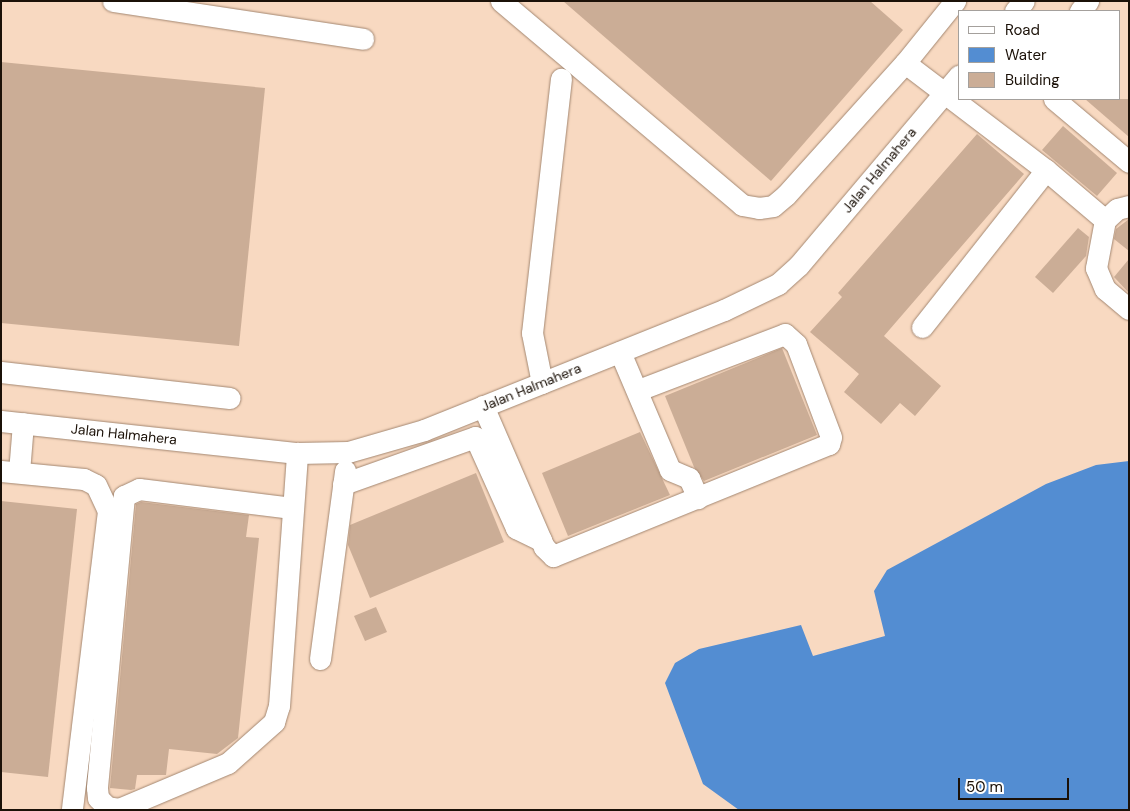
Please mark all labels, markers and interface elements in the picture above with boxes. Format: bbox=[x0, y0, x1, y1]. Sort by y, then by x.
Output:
legend bbox=[958, 10, 1120, 100]
text: Road bbox=[1005, 20, 1040, 40]
text: Water bbox=[1005, 45, 1046, 65]
text: Building bbox=[1005, 70, 1060, 90]
street label: Jalan Halmahera bbox=[838, 124, 920, 216]
street label: Jalan Halmahera bbox=[479, 359, 583, 415]
street label: Jalan Halmahera bbox=[70, 420, 178, 448]
scale bar bbox=[960, 768, 1071, 800]
text: 50 m bbox=[966, 777, 1003, 797]

